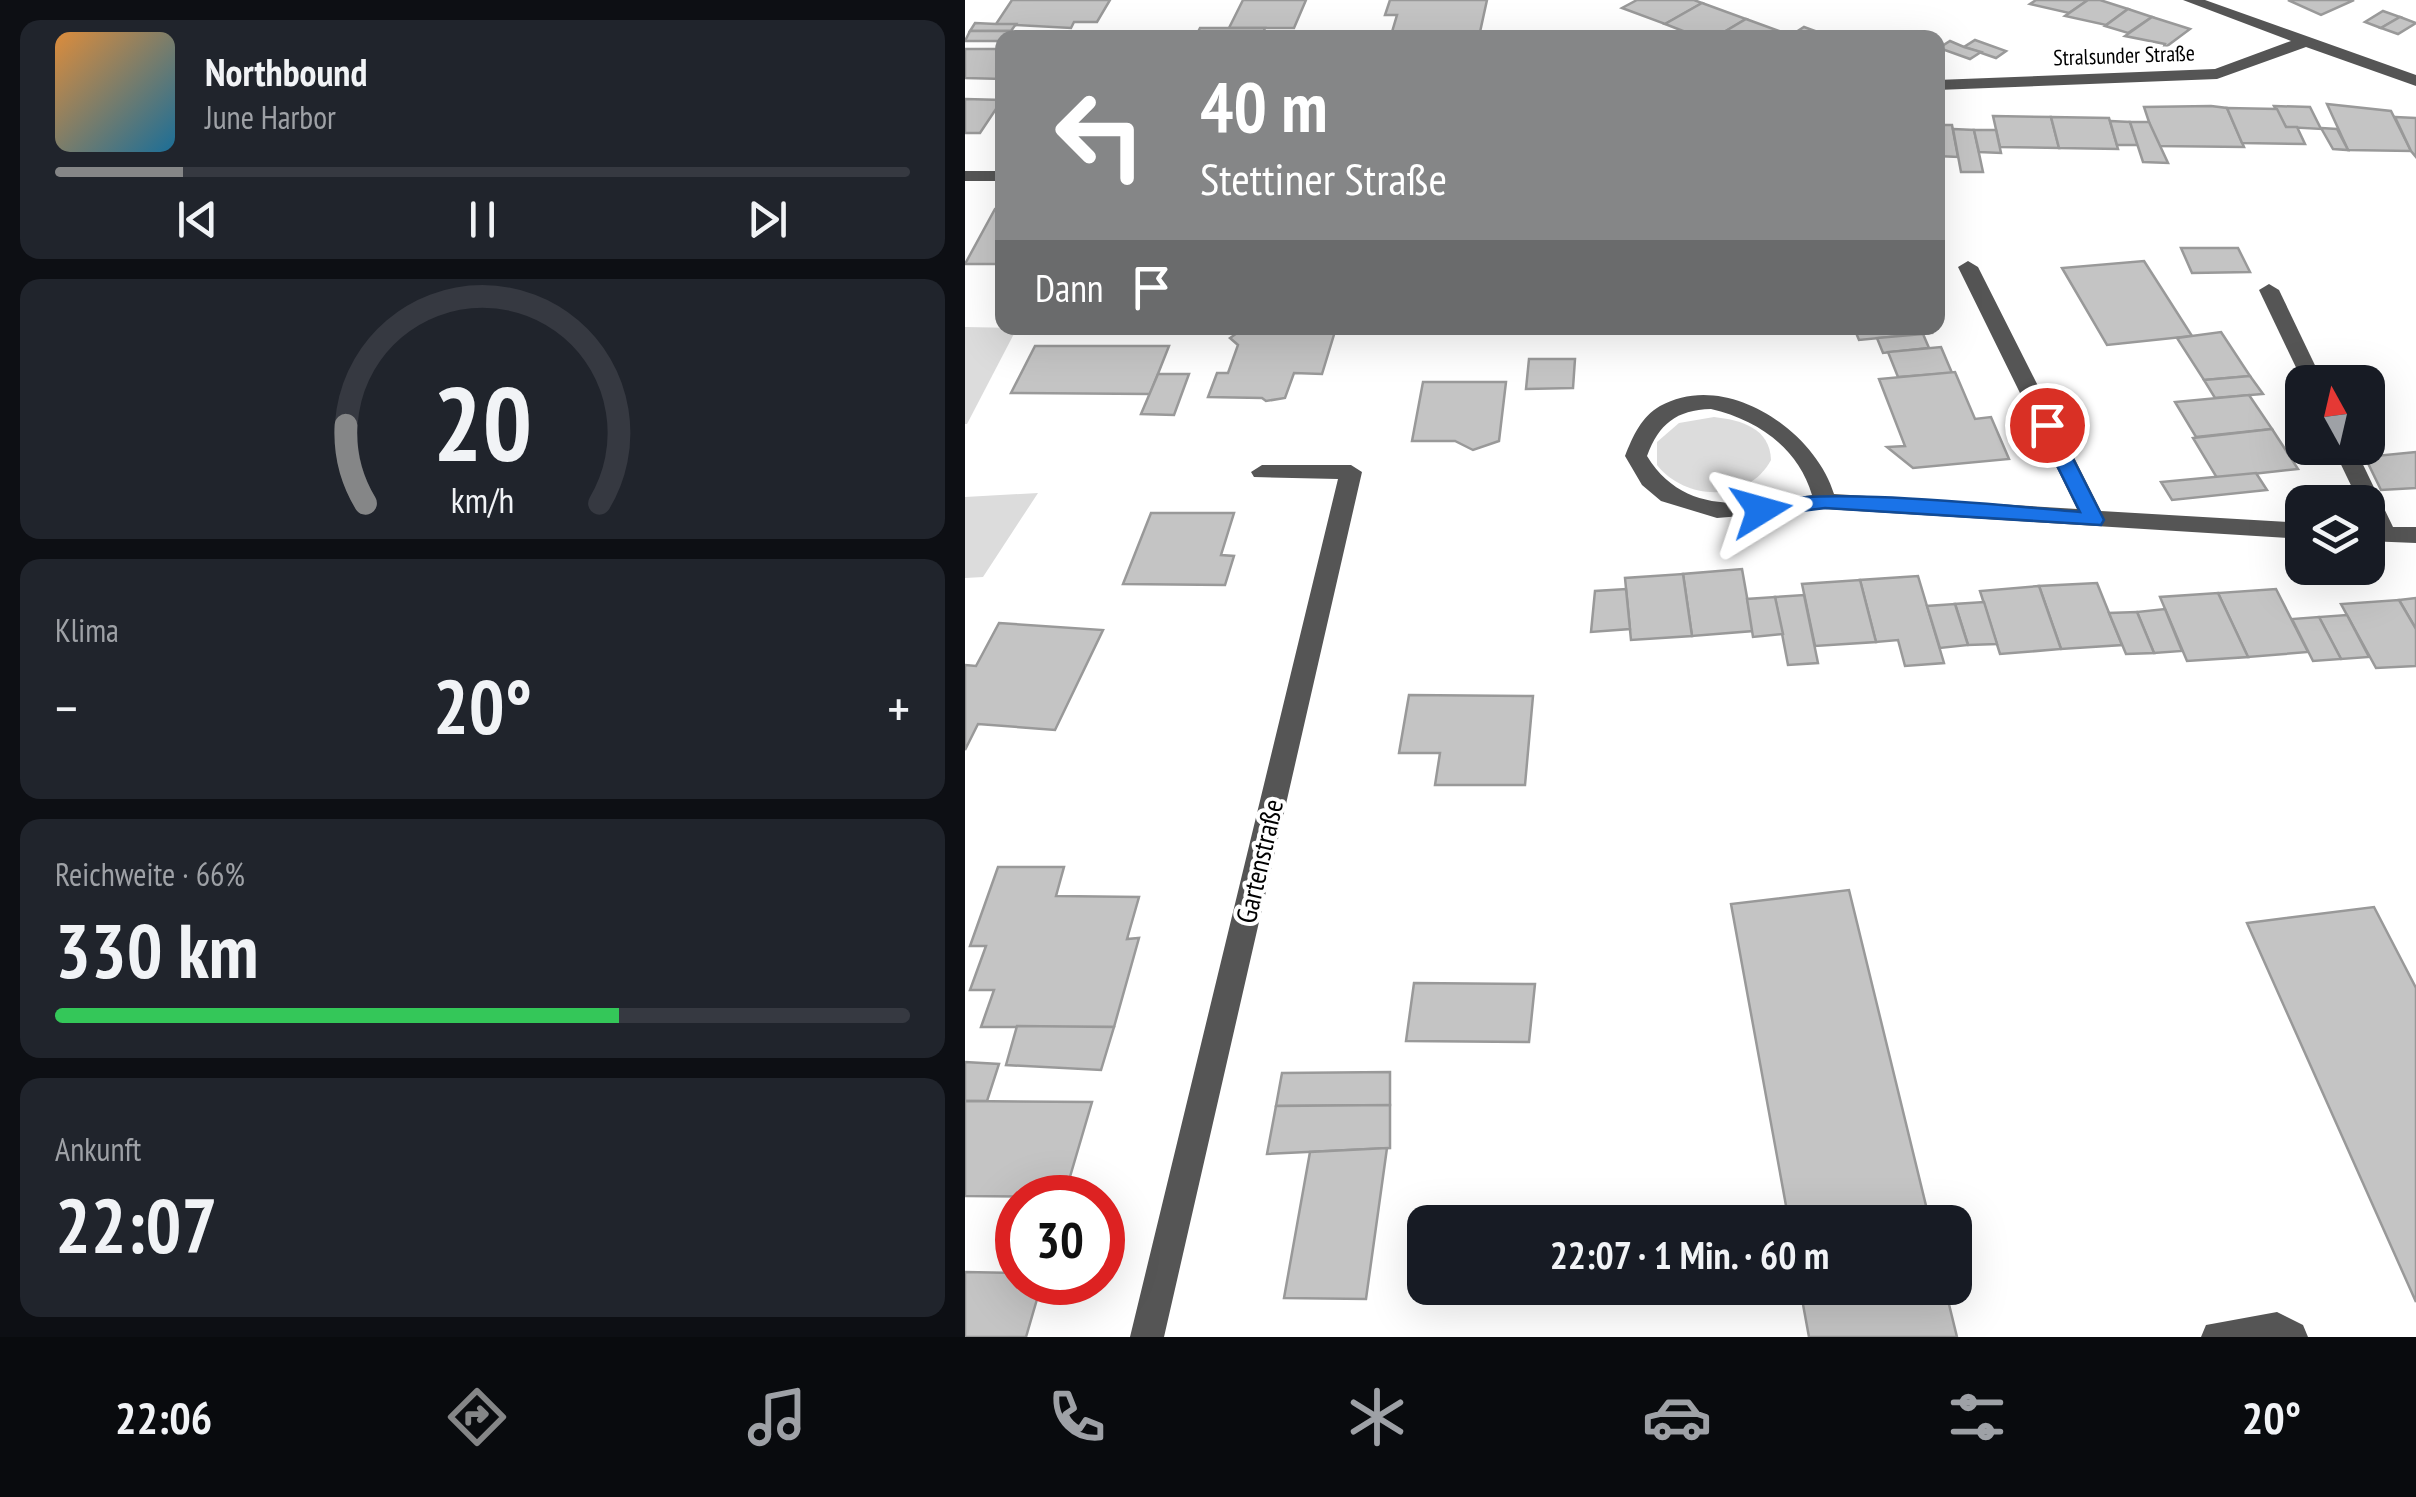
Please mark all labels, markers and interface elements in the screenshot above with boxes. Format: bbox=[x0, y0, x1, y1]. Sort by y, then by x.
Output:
street label: Stralsunder Straße bbox=[2053, 39, 2195, 71]
text: Northbound bbox=[205, 47, 367, 96]
text: 40 m bbox=[1200, 61, 1328, 151]
icon: left bbox=[1035, 70, 1165, 200]
text: June Harbor bbox=[205, 96, 336, 138]
text: Stettiner Straße bbox=[1200, 149, 1447, 207]
icon: previous bbox=[170, 192, 225, 247]
icon: pause bbox=[455, 192, 510, 247]
icon: next bbox=[740, 192, 795, 247]
icon: arrive bbox=[1124, 260, 1179, 315]
text: Dann bbox=[1035, 263, 1104, 312]
text: 20 bbox=[433, 355, 532, 490]
north arrow bbox=[2285, 365, 2385, 465]
map controls bbox=[2285, 365, 2385, 585]
pin bbox=[2005, 383, 2090, 468]
icon: arrive bbox=[2020, 398, 2075, 453]
position arrow bbox=[1709, 458, 1813, 562]
text: km/h bbox=[451, 477, 514, 523]
button: layers bbox=[2285, 485, 2385, 585]
text: Klima bbox=[55, 609, 119, 651]
text: 20° bbox=[433, 658, 532, 755]
text: − bbox=[55, 672, 78, 743]
text: + bbox=[887, 672, 910, 743]
street label: Gartenstraße bbox=[1227, 795, 1291, 927]
text: Reichweite · 66% bbox=[55, 853, 245, 895]
text: 330 km bbox=[55, 902, 259, 999]
text: Ankunft bbox=[55, 1128, 141, 1170]
speed limit sign: 30 bbox=[995, 1175, 1125, 1305]
text: 22:07 bbox=[55, 1177, 217, 1274]
text: 22:07 · 1 Min. · 60 m bbox=[1550, 1230, 1829, 1279]
icon: directions bbox=[442, 1382, 512, 1452]
icon: music bbox=[742, 1382, 812, 1452]
icon: phone bbox=[1042, 1382, 1112, 1452]
icon: climate bbox=[1342, 1382, 1412, 1452]
icon: car bbox=[1642, 1382, 1712, 1452]
icon: filters bbox=[1942, 1382, 2012, 1452]
text: 22:06 bbox=[115, 1388, 212, 1446]
text: 20° bbox=[2242, 1388, 2301, 1446]

